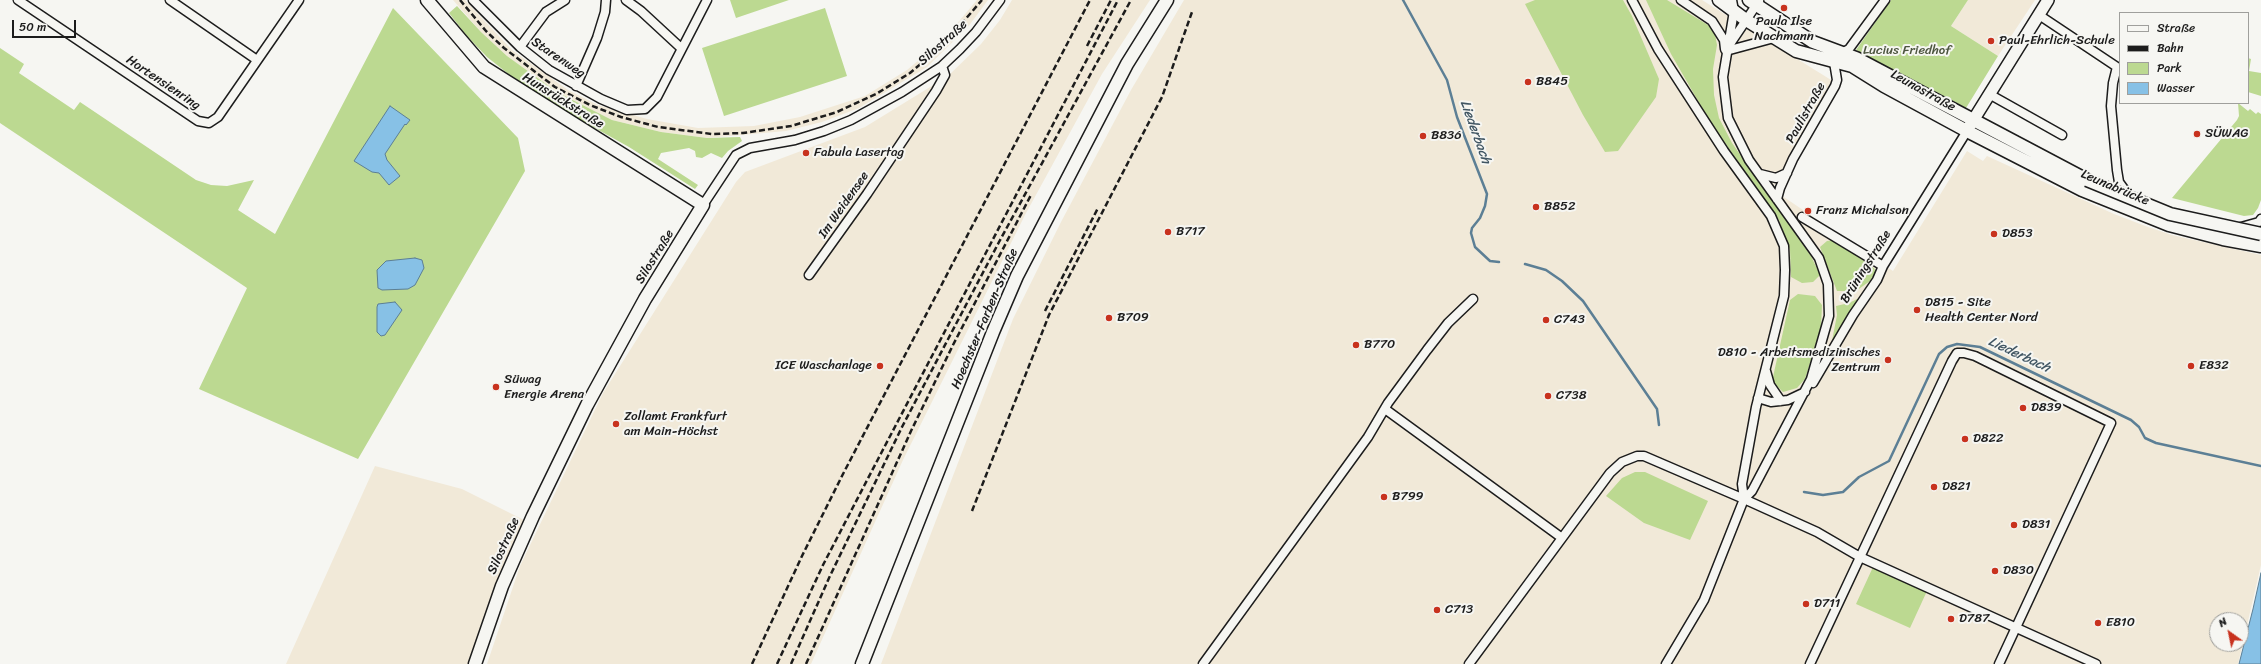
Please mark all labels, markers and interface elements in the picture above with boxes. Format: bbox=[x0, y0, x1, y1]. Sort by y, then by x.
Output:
marker: Paula Ilse Nachmann bbox=[1779, 3, 1789, 13]
scale bar bbox=[14, 12, 78, 38]
legend bbox=[2119, 12, 2249, 104]
place label: Paula Ilse Nachmann bbox=[1754, 14, 1814, 45]
text: 50 m bbox=[19, 16, 46, 38]
street label: Silostraße bbox=[915, 17, 971, 69]
text: Straße bbox=[2157, 17, 2195, 39]
place label: Paul-Ehrlich-Schule bbox=[1999, 33, 2115, 49]
street label: Starenweg bbox=[528, 34, 588, 82]
marker: Paul-Ehrlich-Schule bbox=[1986, 36, 1996, 46]
text: Bahn bbox=[2157, 37, 2183, 59]
park label: Lucius Friedhof bbox=[1863, 43, 1951, 59]
street label: Hortensienring bbox=[123, 52, 203, 114]
text: Park bbox=[2157, 57, 2182, 79]
street label: Leunastraße bbox=[1888, 67, 1958, 115]
street label: Hunsrückstraße bbox=[519, 70, 607, 132]
place label: B845 bbox=[1536, 74, 1568, 90]
marker: B845 bbox=[1523, 77, 1533, 87]
text: Wasser bbox=[2157, 77, 2194, 99]
street label: Paulistraße bbox=[1783, 80, 1829, 146]
water label: Liederbach bbox=[1456, 98, 1494, 166]
place label: SÜWAG bbox=[2205, 126, 2249, 142]
place label: B836 bbox=[1431, 128, 1462, 144]
marker: SÜWAG bbox=[2192, 129, 2202, 139]
marker: B836 bbox=[1418, 131, 1428, 141]
place label: Fabula Lasertag bbox=[814, 145, 904, 161]
marker: Fabula Lasertag bbox=[801, 148, 811, 158]
street label: Leunabrücke bbox=[2079, 167, 2151, 209]
street label: Im Weidensee bbox=[815, 169, 873, 241]
place label: B852 bbox=[1544, 199, 1575, 215]
marker: B852 bbox=[1531, 202, 1541, 212]
place label: Franz Michalson bbox=[1816, 203, 1909, 219]
marker: Franz Michalson bbox=[1803, 206, 1813, 216]
place label: B717 bbox=[1176, 224, 1205, 240]
place label: D853 bbox=[2002, 226, 2033, 242]
street label: Silostraße bbox=[632, 227, 678, 287]
marker: B717 bbox=[1163, 227, 1173, 237]
street label: Brüningstraße bbox=[1837, 228, 1895, 306]
marker: D853 bbox=[1989, 229, 1999, 239]
street label: Hoechster-Farben-Straße bbox=[948, 246, 1022, 392]
place label: D815 - Site Health Center Nord bbox=[1925, 295, 2038, 326]
marker: D815 - Site Health Center Nord bbox=[1912, 305, 1922, 315]
place label: B709 bbox=[1117, 310, 1149, 326]
place label: C743 bbox=[1554, 312, 1585, 328]
marker: B709 bbox=[1104, 313, 1114, 323]
marker: C743 bbox=[1541, 315, 1551, 325]
water label: Liederbach bbox=[1985, 333, 2053, 377]
place label: B770 bbox=[1364, 337, 1395, 353]
marker: B770 bbox=[1351, 340, 1361, 350]
place label: D810 - Arbeitsmedizinisches Zentrum bbox=[1718, 345, 1880, 376]
marker: D810 - Arbeitsmedizinisches Zentrum bbox=[1883, 355, 1893, 365]
place label: ICE Waschanlage bbox=[775, 358, 872, 374]
place label: E832 bbox=[2199, 358, 2229, 374]
marker: ICE Waschanlage bbox=[875, 361, 885, 371]
marker: E832 bbox=[2186, 361, 2196, 371]
place label: Süwag Energie Arena bbox=[504, 372, 584, 403]
marker: Süwag Energie Arena bbox=[491, 382, 501, 392]
place label: C738 bbox=[1556, 388, 1587, 404]
marker: C738 bbox=[1543, 391, 1553, 401]
place label: D839 bbox=[2031, 400, 2062, 416]
marker: D839 bbox=[2018, 403, 2028, 413]
place label: Zollamt Frankfurt am Main-Höchst bbox=[624, 409, 727, 440]
marker: Zollamt Frankfurt am Main-Höchst bbox=[611, 419, 621, 429]
place label: D822 bbox=[1973, 431, 2004, 447]
marker: D822 bbox=[1960, 434, 1970, 444]
place label: D821 bbox=[1942, 479, 1971, 495]
marker: D821 bbox=[1929, 482, 1939, 492]
place label: B799 bbox=[1392, 489, 1424, 505]
marker: B799 bbox=[1379, 492, 1389, 502]
street label: Silostraße bbox=[485, 515, 523, 577]
place label: D831 bbox=[2022, 517, 2050, 533]
marker: D831 bbox=[2009, 520, 2019, 530]
place label: D830 bbox=[2003, 563, 2034, 579]
marker: D830 bbox=[1990, 566, 2000, 576]
place label: D711 bbox=[1814, 596, 1840, 612]
marker: D711 bbox=[1801, 599, 1811, 609]
place label: C713 bbox=[1445, 602, 1473, 618]
marker: C713 bbox=[1432, 605, 1442, 615]
place label: D787 bbox=[1959, 611, 1989, 627]
north arrow bbox=[2209, 612, 2249, 652]
text: N bbox=[2214, 612, 2231, 632]
marker: D787 bbox=[1946, 614, 1956, 624]
place label: E810 bbox=[2106, 615, 2135, 631]
marker: E810 bbox=[2093, 618, 2103, 628]

